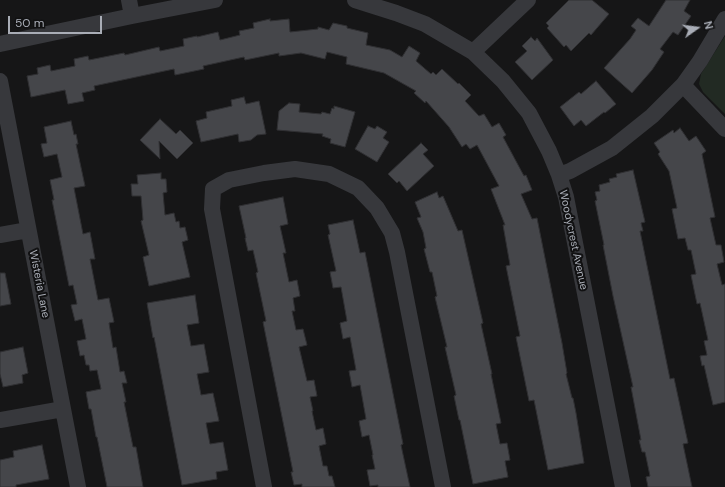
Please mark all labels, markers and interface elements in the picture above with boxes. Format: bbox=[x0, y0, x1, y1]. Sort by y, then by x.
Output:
scale bar bbox=[10, 8, 104, 34]
north arrow bbox=[677, 8, 717, 48]
text: 50 m bbox=[15, 15, 44, 31]
text: N bbox=[701, 20, 716, 31]
street label: Woodycrest Avenue bbox=[556, 189, 590, 291]
street label: Wisteria Lane bbox=[26, 249, 52, 319]

